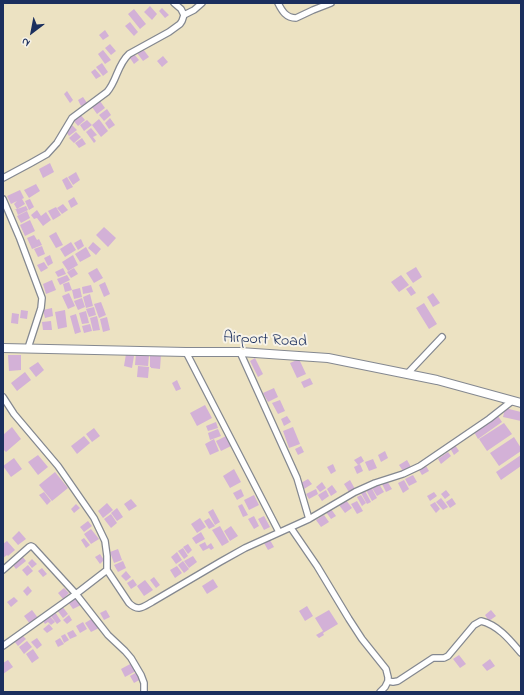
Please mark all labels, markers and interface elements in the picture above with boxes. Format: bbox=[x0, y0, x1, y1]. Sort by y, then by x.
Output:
north arrow bbox=[12, 12, 52, 52]
text: N bbox=[18, 33, 33, 51]
street label: Airport Road bbox=[223, 329, 307, 353]

